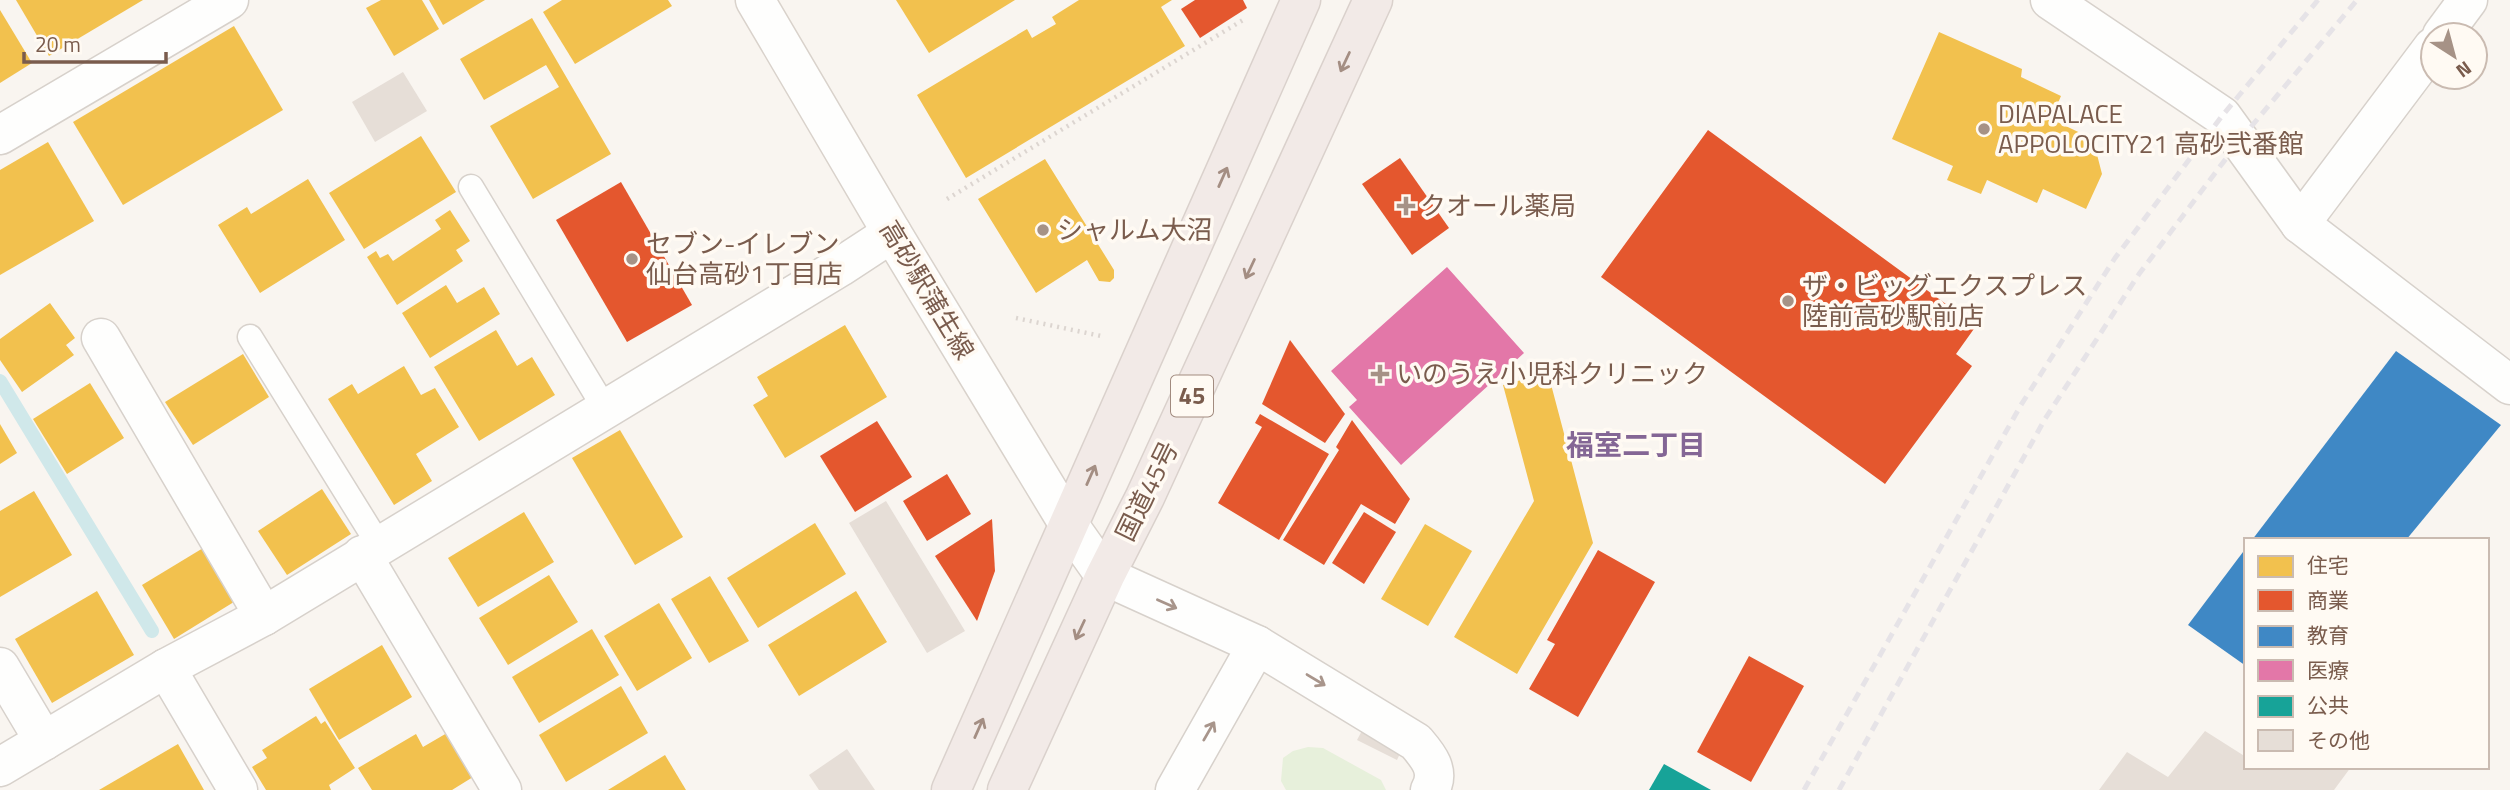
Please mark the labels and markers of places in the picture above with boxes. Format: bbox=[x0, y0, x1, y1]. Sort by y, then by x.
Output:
place label: DIAPALACE APPOLOCITY21 高砂弐番館 bbox=[1998, 94, 2304, 163]
marker: DIAPALACE APPOLOCITY21 高砂弐番館 bbox=[1976, 121, 1992, 137]
place label: クオール薬局 bbox=[1420, 186, 1576, 225]
marker: クオール薬局 bbox=[1398, 198, 1414, 214]
place label: シャルム大沼 bbox=[1057, 210, 1212, 249]
marker: シャルム大沼 bbox=[1035, 222, 1051, 238]
place label: セブン-イレブン 仙台高砂1丁目店 bbox=[646, 224, 843, 293]
marker: セブン-イレブン 仙台高砂1丁目店 bbox=[624, 251, 640, 267]
place label: ザ・ビッグエクスプレス 陸前高砂駅前店 bbox=[1802, 266, 2087, 335]
marker: ザ・ビッグエクスプレス 陸前高砂駅前店 bbox=[1780, 293, 1796, 309]
place label: いのうえ小児科クリニック bbox=[1396, 354, 1708, 393]
marker: いのうえ小児科クリニック bbox=[1370, 364, 1390, 384]

